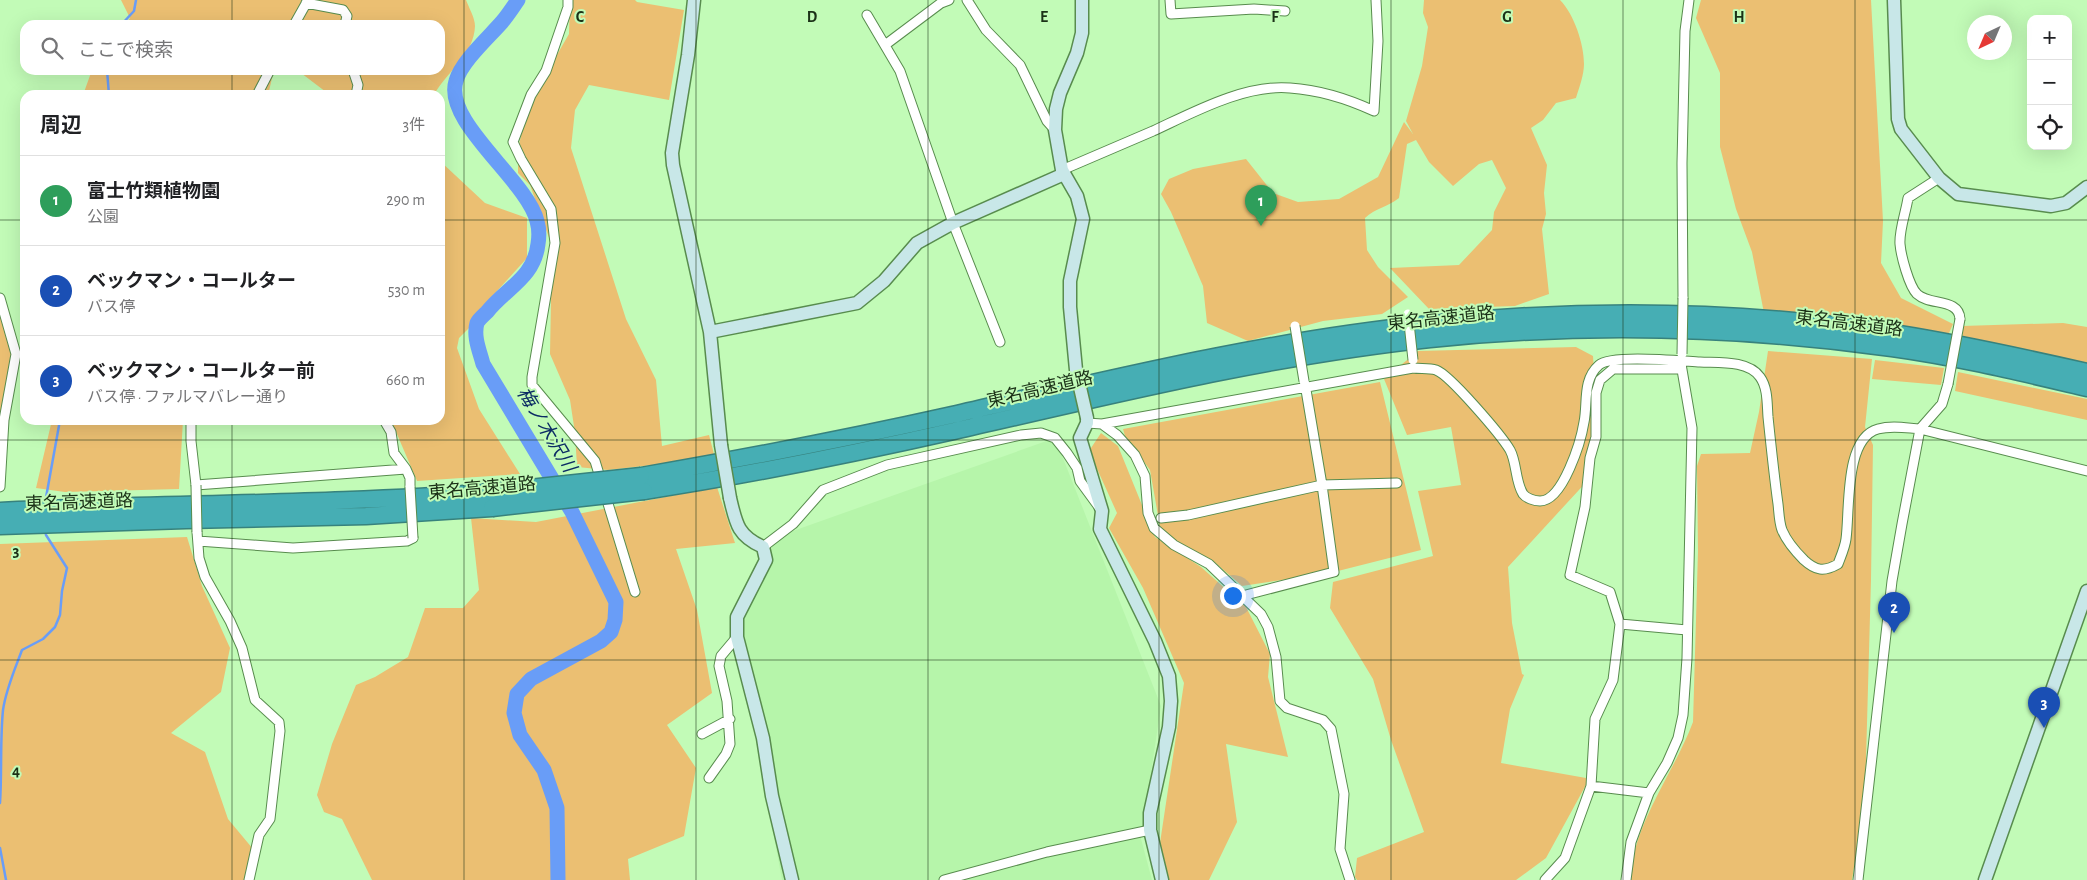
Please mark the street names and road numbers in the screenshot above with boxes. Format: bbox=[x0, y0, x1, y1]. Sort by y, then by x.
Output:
street label: 東名高速道路 bbox=[1386, 302, 1496, 334]
street label: 東名高速道路 bbox=[1794, 307, 1904, 340]
street label: 東名高速道路 bbox=[985, 367, 1095, 411]
street label: 東名高速道路 bbox=[427, 473, 537, 503]
street label: 東名高速道路 bbox=[25, 490, 133, 514]

